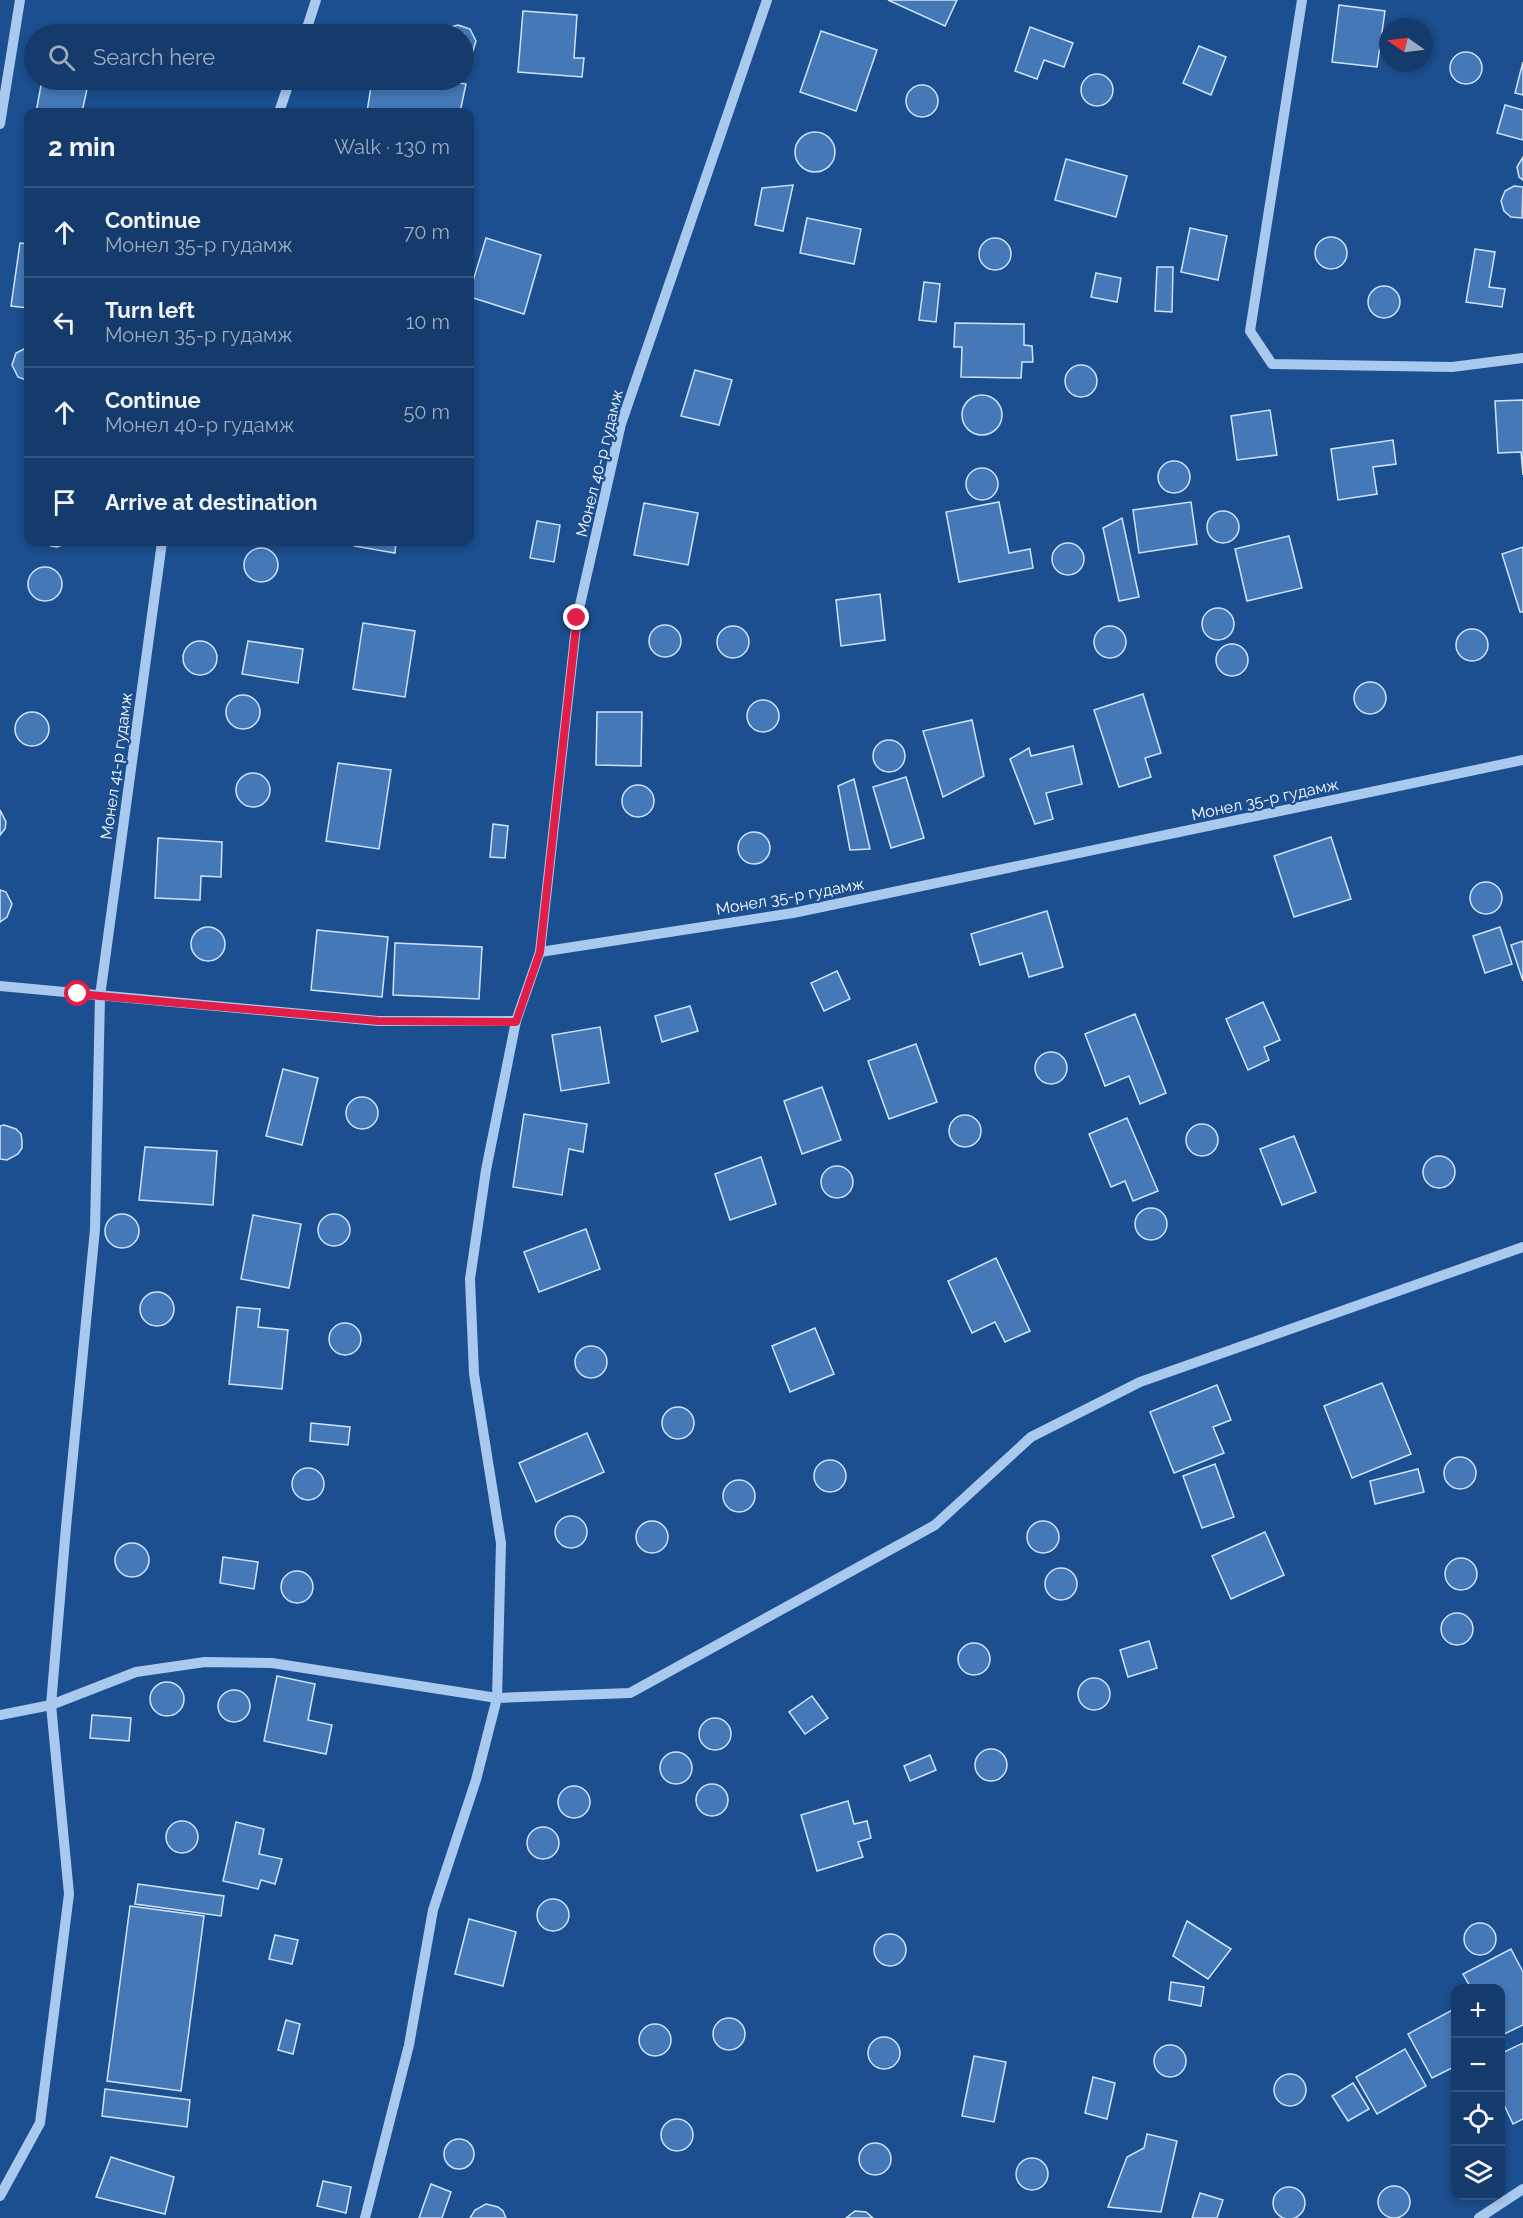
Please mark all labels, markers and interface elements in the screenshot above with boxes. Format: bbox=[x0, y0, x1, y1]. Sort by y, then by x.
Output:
north arrow bbox=[1379, 18, 1433, 72]
search box bbox=[24, 24, 474, 90]
icon: search bbox=[45, 41, 78, 74]
text: Search here bbox=[93, 44, 215, 70]
text: 2 min bbox=[48, 132, 115, 162]
text: Walk · 130 m bbox=[334, 135, 450, 159]
text: Continue bbox=[105, 207, 201, 233]
icon: ahead bbox=[48, 216, 81, 249]
text: 70 m bbox=[404, 220, 450, 244]
text: Монел 35-р гудамж bbox=[105, 233, 293, 257]
text: Turn left bbox=[105, 297, 195, 323]
icon: left bbox=[48, 306, 81, 339]
text: 10 m bbox=[406, 310, 450, 334]
text: Монел 35-р гудамж bbox=[105, 323, 293, 347]
text: Continue bbox=[105, 387, 201, 413]
street label: Монел 40-р гудамж bbox=[572, 387, 627, 539]
icon: ahead bbox=[48, 396, 81, 429]
text: 50 m bbox=[403, 400, 450, 424]
text: Монел 40-р гудамж bbox=[105, 413, 294, 437]
icon: arrive bbox=[48, 486, 81, 519]
text: Arrive at destination bbox=[105, 489, 318, 515]
route end bbox=[563, 604, 589, 630]
street label: Монел 41-р гудамж bbox=[97, 691, 136, 841]
street label: Монел 35-р гудамж bbox=[1190, 775, 1341, 824]
street label: Монел 35-р гудамж bbox=[714, 874, 866, 919]
route start bbox=[64, 980, 90, 1006]
map controls bbox=[1451, 1984, 1505, 2200]
button: + bbox=[1451, 1984, 1505, 2038]
button: − bbox=[1451, 2038, 1505, 2092]
button: locate bbox=[1451, 2092, 1505, 2146]
button: layers bbox=[1451, 2146, 1505, 2200]

